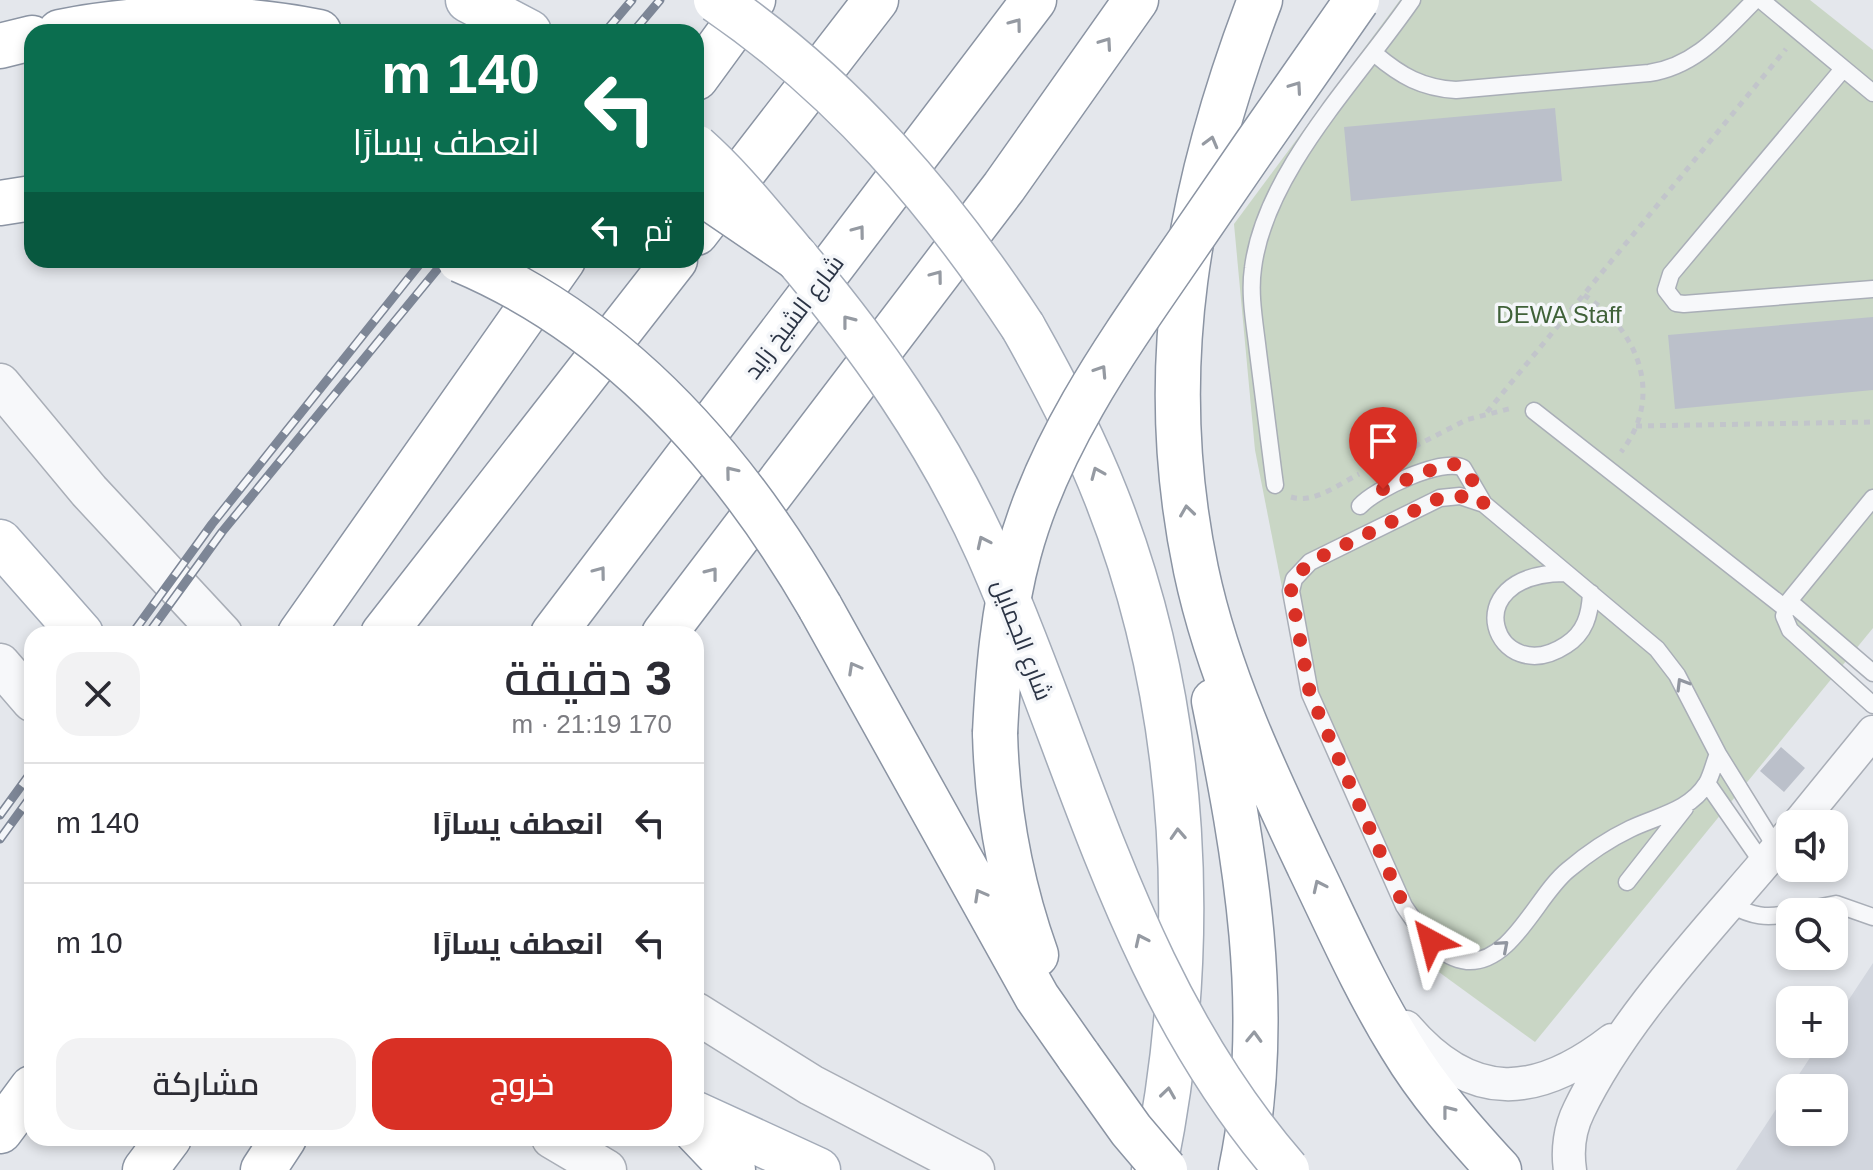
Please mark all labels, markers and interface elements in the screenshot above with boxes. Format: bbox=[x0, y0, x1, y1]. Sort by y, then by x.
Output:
one-way arrow bbox=[1007, 18, 1021, 33]
one-way arrow bbox=[1096, 37, 1111, 51]
text: 140 m bbox=[381, 42, 540, 105]
icon: left bbox=[568, 56, 672, 160]
one-way arrow bbox=[1286, 82, 1301, 96]
text: انعطف يسارًا bbox=[353, 122, 540, 163]
one-way arrow bbox=[1202, 135, 1218, 149]
icon: left bbox=[584, 208, 628, 252]
text: ثم bbox=[644, 214, 672, 247]
one-way arrow bbox=[849, 225, 863, 240]
street label: شارع الشيخ زايد bbox=[738, 250, 851, 386]
one-way arrow bbox=[927, 270, 942, 285]
park label: DEWA Staff bbox=[1496, 301, 1622, 328]
one-way arrow bbox=[844, 315, 858, 330]
one-way arrow bbox=[1092, 366, 1107, 380]
pin bbox=[1349, 407, 1417, 489]
icon: arrive bbox=[1361, 419, 1405, 463]
one-way arrow bbox=[726, 467, 741, 481]
one-way arrow bbox=[1090, 467, 1106, 481]
one-way arrow bbox=[1179, 504, 1196, 518]
one-way arrow bbox=[977, 536, 993, 550]
one-way arrow bbox=[590, 566, 604, 581]
one-way arrow bbox=[703, 567, 717, 582]
street label: شارع الجمايل bbox=[984, 576, 1058, 705]
button: close bbox=[56, 652, 140, 736]
text: 3 دقيقة bbox=[504, 652, 672, 705]
one-way arrow bbox=[848, 662, 864, 676]
one-way arrow bbox=[1676, 678, 1692, 693]
text: 170 m · 21:19 bbox=[512, 709, 672, 739]
icon: left bbox=[628, 801, 672, 845]
text: 140 m bbox=[56, 806, 139, 839]
text: انعطف يسارًا bbox=[432, 807, 604, 840]
map controls bbox=[1776, 810, 1848, 1146]
button: sound bbox=[1776, 810, 1848, 882]
one-way arrow bbox=[1170, 827, 1187, 840]
one-way arrow bbox=[1313, 880, 1329, 895]
one-way arrow bbox=[974, 889, 990, 904]
button: search bbox=[1776, 898, 1848, 970]
position arrow bbox=[1389, 899, 1473, 983]
icon: left bbox=[628, 921, 672, 965]
text: 10 m bbox=[56, 926, 123, 959]
text: انعطف يسارًا bbox=[432, 927, 604, 960]
one-way arrow bbox=[1134, 934, 1150, 948]
one-way arrow bbox=[1494, 941, 1509, 956]
button: + bbox=[1776, 986, 1848, 1058]
one-way arrow bbox=[1245, 1030, 1263, 1043]
button: مشاركة bbox=[56, 1038, 356, 1130]
button: خروج bbox=[372, 1038, 672, 1130]
button: − bbox=[1776, 1074, 1848, 1146]
one-way arrow bbox=[1159, 1087, 1176, 1100]
one-way arrow bbox=[1443, 1105, 1457, 1120]

